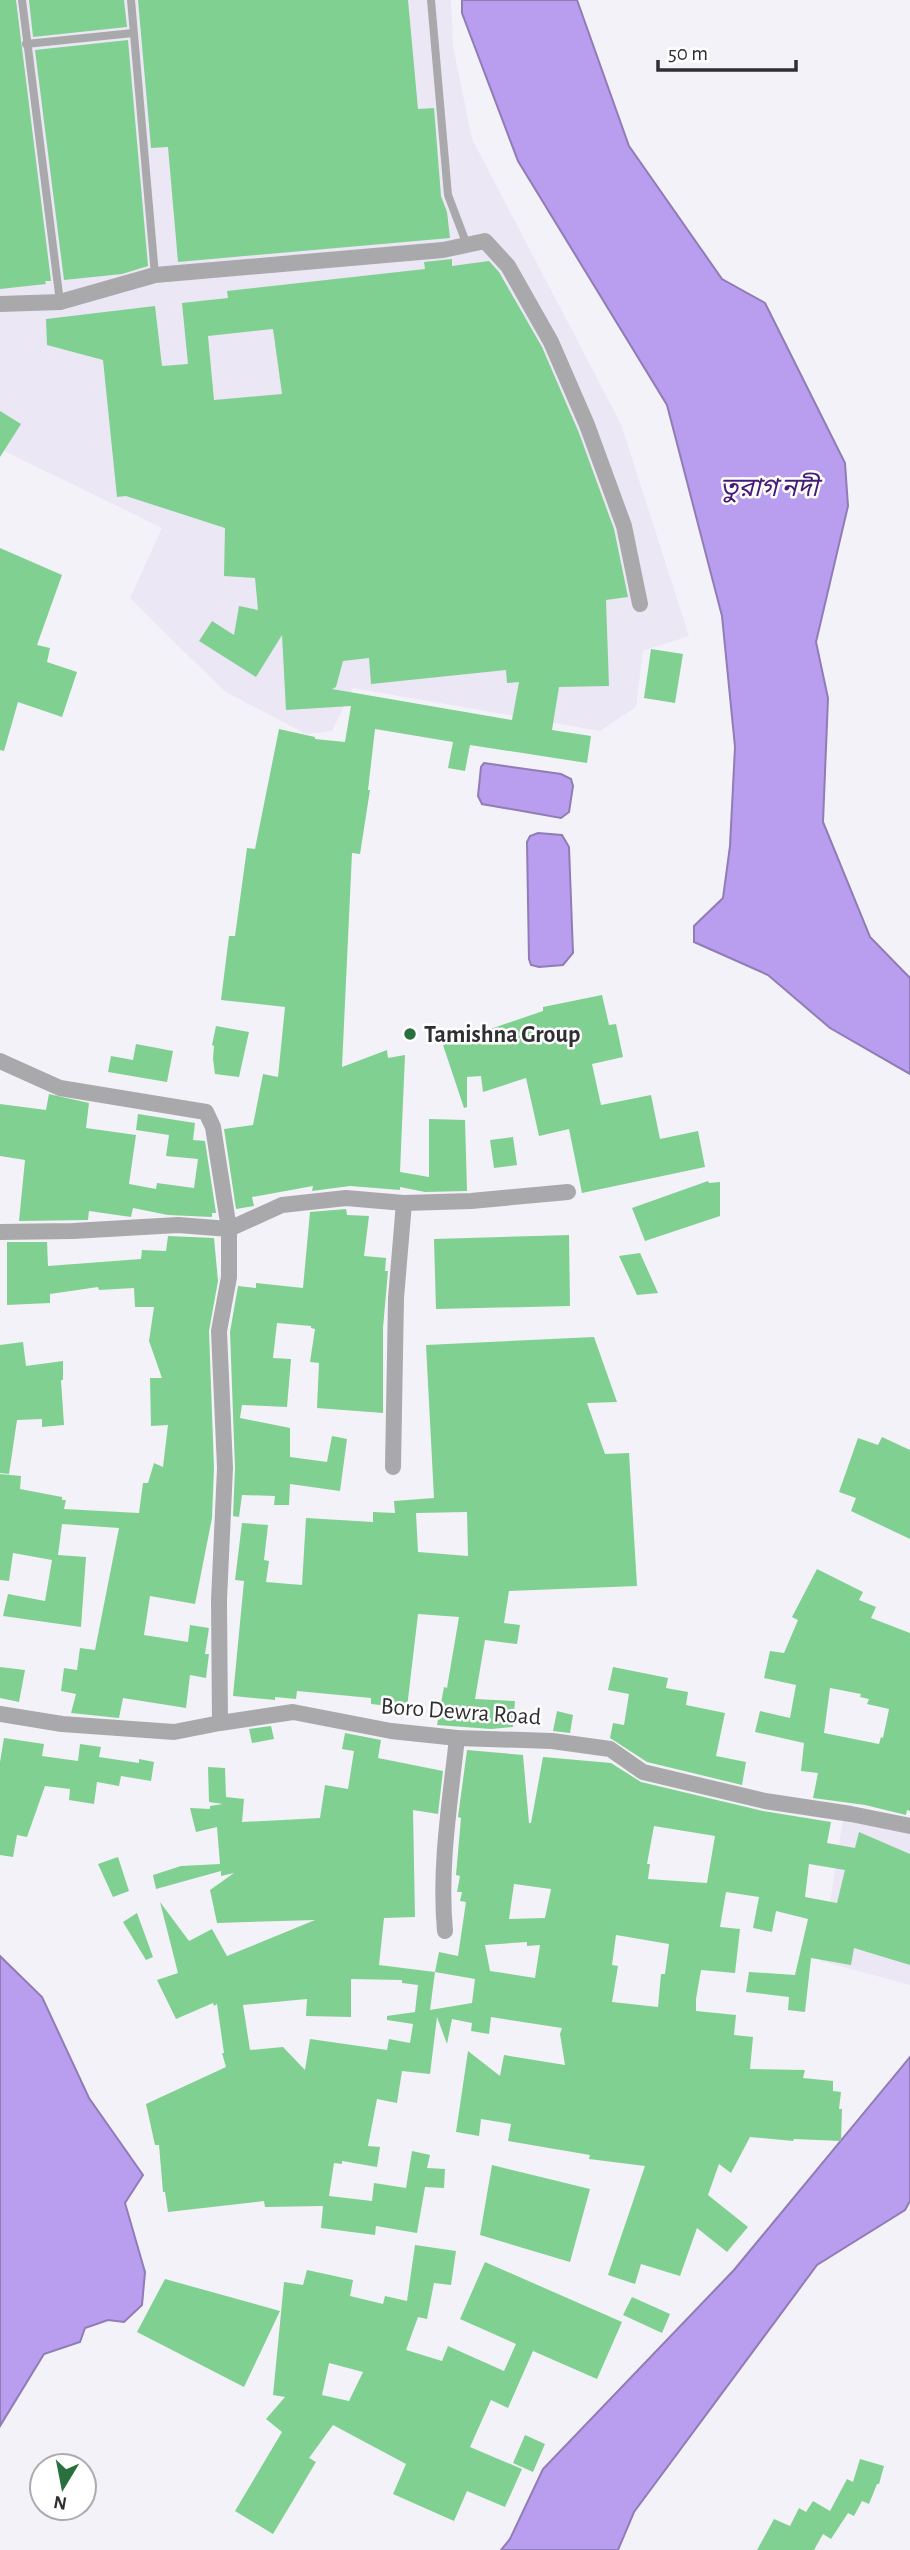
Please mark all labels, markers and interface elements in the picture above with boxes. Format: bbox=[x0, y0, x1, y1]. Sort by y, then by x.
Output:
scale bar bbox=[658, 28, 796, 72]
text: 50 m bbox=[668, 43, 708, 64]
water label: তুরাগ নদী bbox=[720, 472, 823, 503]
place label: Tamishna Group bbox=[424, 1023, 580, 1047]
marker: Tamishna Group bbox=[402, 1026, 418, 1042]
street label: Boro Dewra Road bbox=[380, 1694, 542, 1730]
north arrow bbox=[28, 2452, 98, 2522]
text: N bbox=[52, 2492, 68, 2513]

